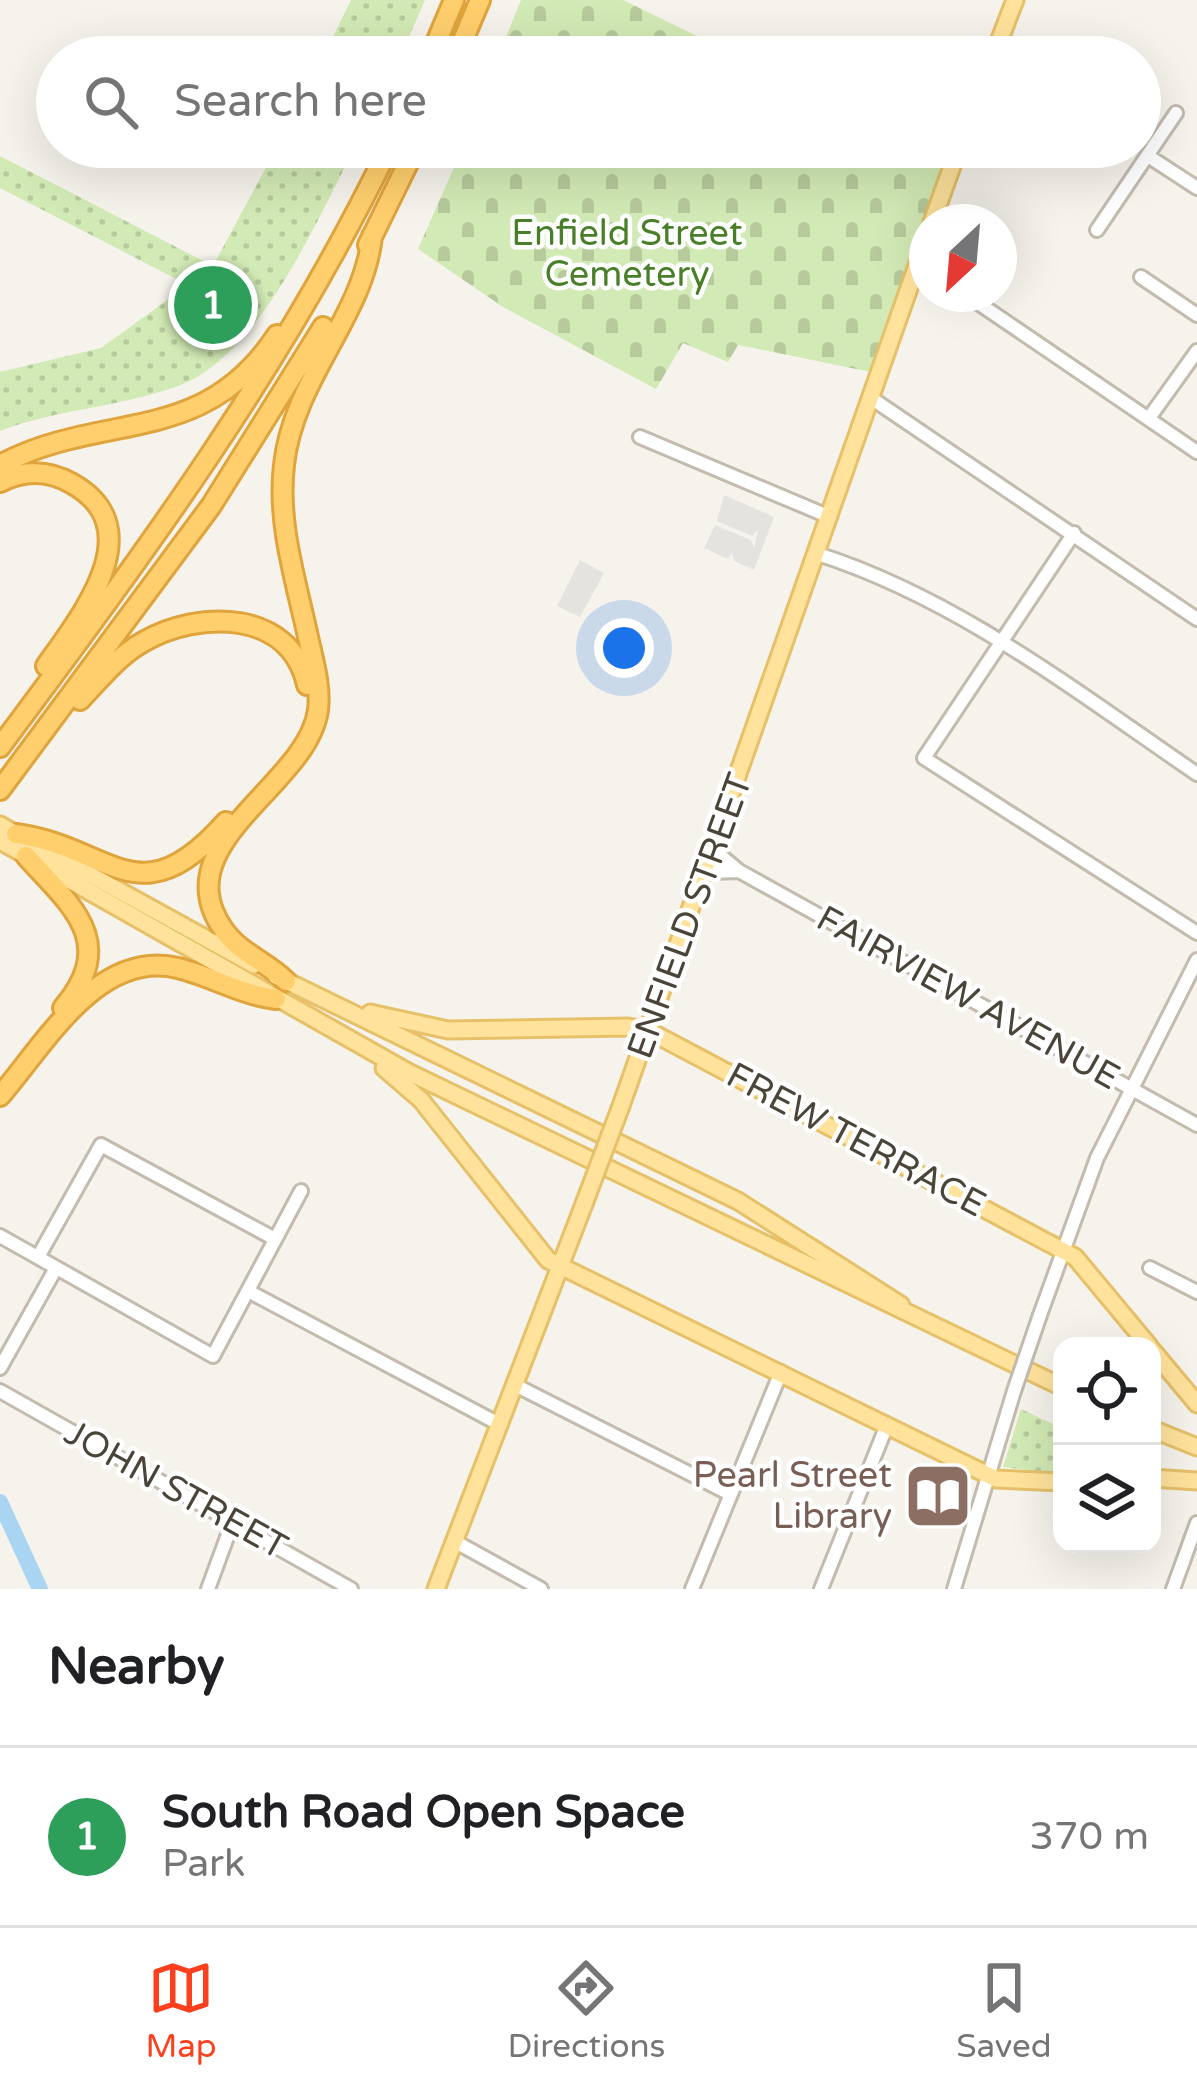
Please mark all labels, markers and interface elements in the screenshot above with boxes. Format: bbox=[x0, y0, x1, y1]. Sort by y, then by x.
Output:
search box bbox=[36, 36, 1161, 168]
icon: search bbox=[78, 69, 144, 135]
text: Search here bbox=[174, 75, 427, 129]
north arrow bbox=[909, 204, 1017, 312]
park label: Enfield Street Cemetery bbox=[511, 212, 743, 296]
pin: 1 bbox=[174, 260, 252, 350]
your location bbox=[594, 618, 654, 678]
street label: ENFIELD STREET bbox=[618, 767, 762, 1064]
street label: FAIRVIEW AVENUE bbox=[809, 897, 1127, 1099]
street label: FREW TERRACE bbox=[719, 1054, 993, 1226]
map controls bbox=[1053, 1337, 1161, 1553]
button: locate bbox=[1053, 1337, 1161, 1445]
street label: JOHN STREET bbox=[57, 1411, 295, 1569]
button: layers bbox=[1053, 1445, 1161, 1553]
place label: Pearl Street Library bbox=[693, 1454, 892, 1538]
library icon: Pearl Street Library bbox=[903, 1461, 973, 1531]
text: Nearby bbox=[48, 1636, 225, 1698]
text: South Road Open Space bbox=[162, 1786, 685, 1840]
text: 1 bbox=[75, 1813, 99, 1860]
text: 370 m bbox=[1030, 1813, 1149, 1860]
text: Park bbox=[162, 1840, 245, 1887]
tab: Map bbox=[145, 1955, 217, 2066]
tab: Directions bbox=[507, 1955, 665, 2066]
tab: Saved bbox=[956, 1955, 1052, 2066]

